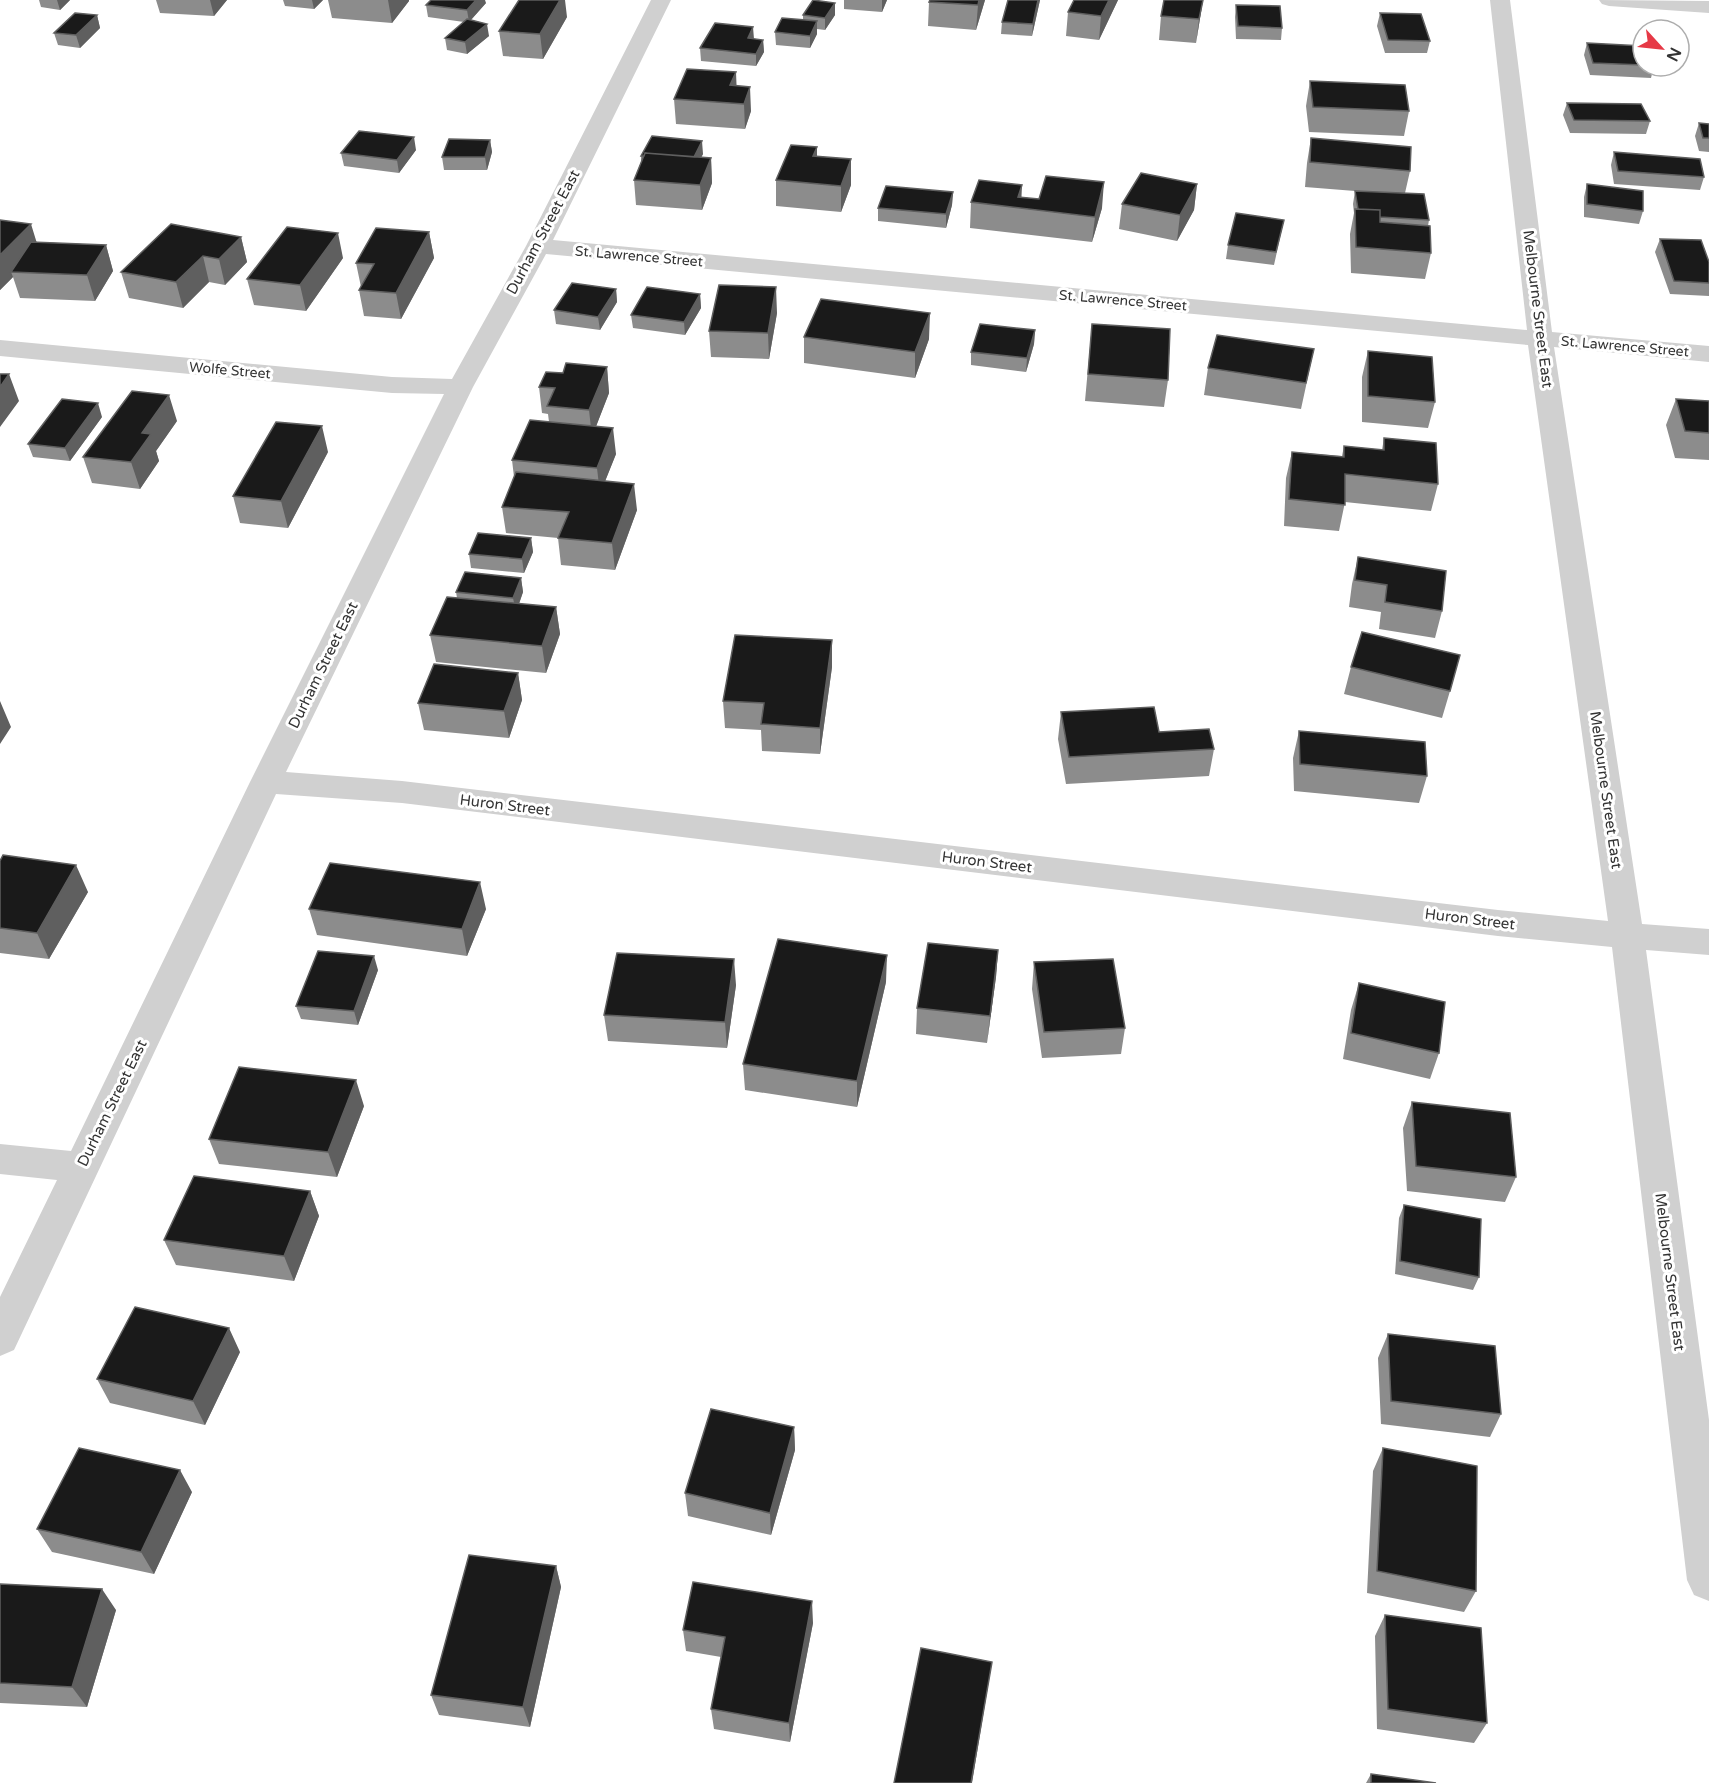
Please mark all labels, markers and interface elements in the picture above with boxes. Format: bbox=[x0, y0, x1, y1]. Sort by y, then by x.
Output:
north arrow bbox=[1631, 18, 1691, 78]
text: N bbox=[1662, 44, 1685, 65]
street label: Durham Street East bbox=[502, 166, 584, 298]
street label: Melbourne Street East bbox=[1519, 229, 1557, 389]
street label: St. Lawrence Street bbox=[574, 242, 704, 271]
street label: St. Lawrence Street bbox=[1058, 286, 1188, 315]
street label: St. Lawrence Street bbox=[1560, 332, 1690, 361]
street label: Wolfe Street bbox=[188, 358, 272, 383]
street label: Durham Street East bbox=[284, 598, 362, 731]
street label: Melbourne Street East bbox=[1586, 710, 1626, 870]
street label: Huron Street bbox=[459, 791, 551, 819]
street label: Huron Street bbox=[941, 848, 1033, 876]
street label: Huron Street bbox=[1424, 905, 1516, 933]
street label: Durham Street East bbox=[73, 1036, 151, 1169]
street label: Melbourne Street East bbox=[1651, 1192, 1689, 1352]

